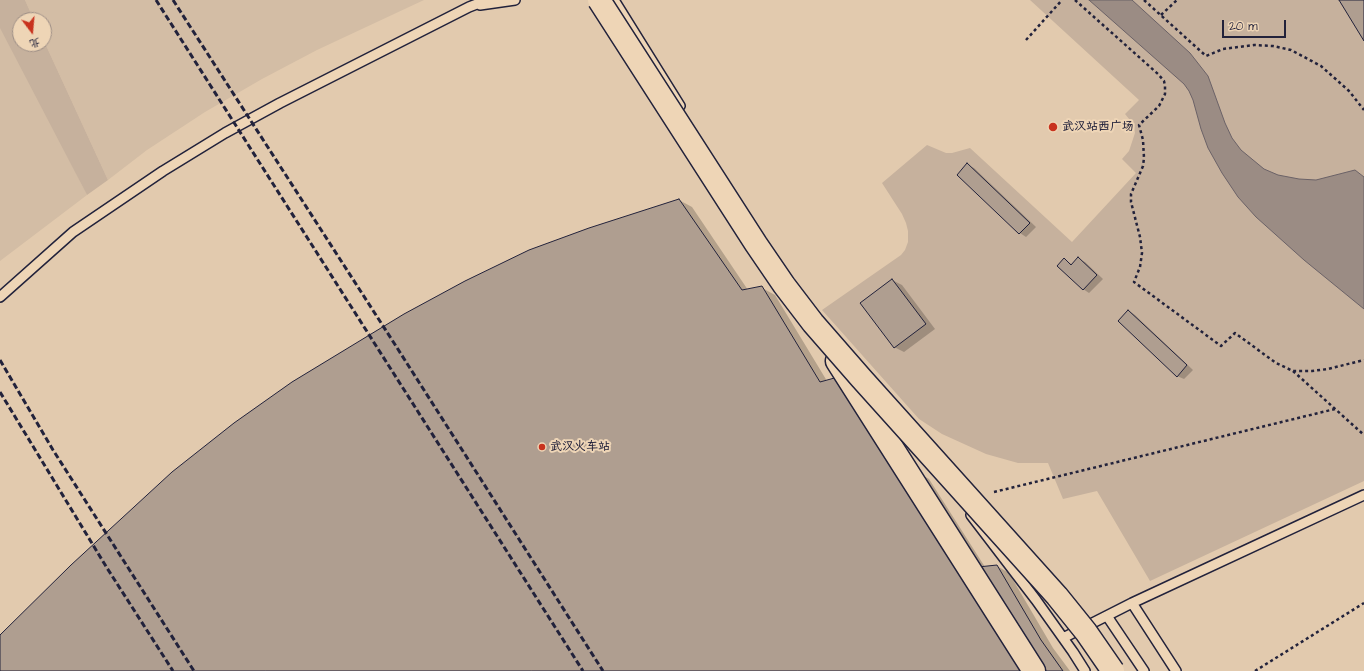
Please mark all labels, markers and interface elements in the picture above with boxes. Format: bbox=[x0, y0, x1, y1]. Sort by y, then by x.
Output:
north arrow bbox=[12, 12, 52, 52]
scale bar bbox=[1224, 12, 1288, 38]
text: 20 m bbox=[1229, 18, 1258, 35]
text: 北 bbox=[28, 34, 43, 52]
place label: 武汉站西广场 bbox=[1062, 120, 1134, 134]
marker: 武汉站西广场 bbox=[1047, 121, 1059, 133]
place label: 武汉火车站 bbox=[550, 440, 610, 454]
marker: 武汉火车站 bbox=[537, 442, 547, 452]

